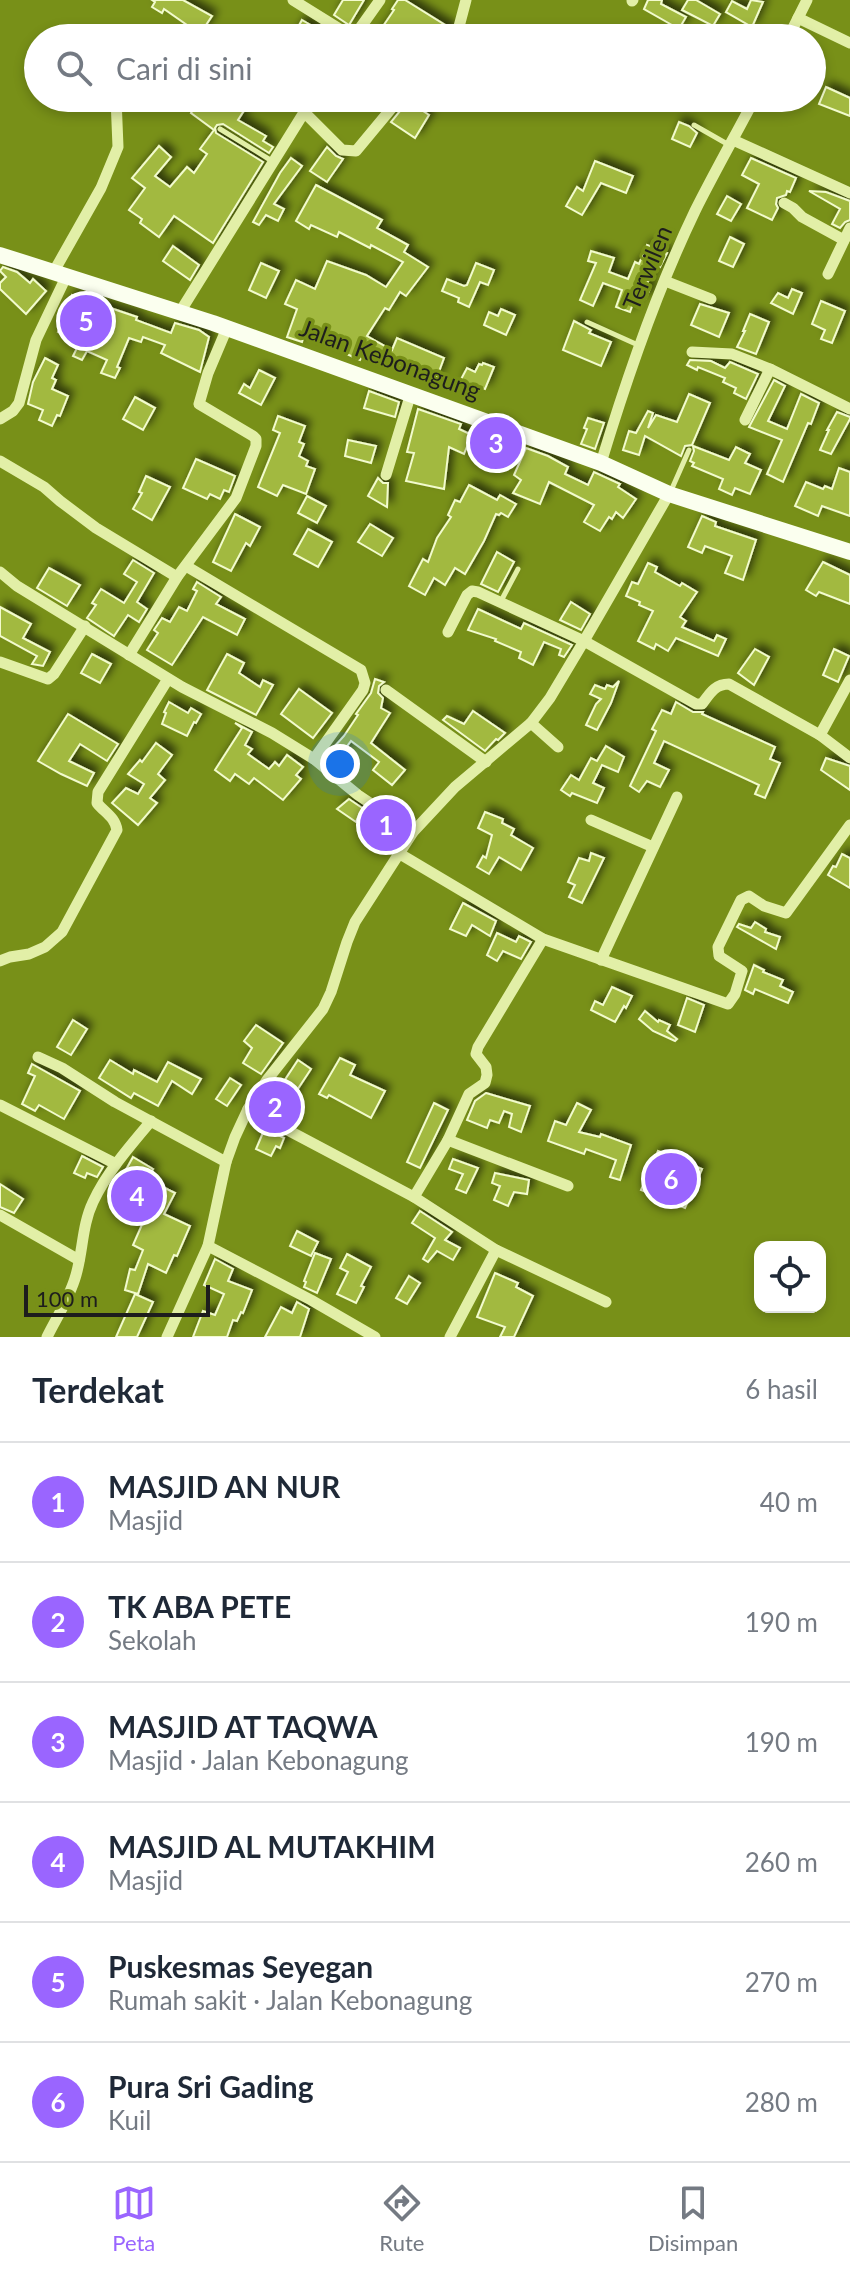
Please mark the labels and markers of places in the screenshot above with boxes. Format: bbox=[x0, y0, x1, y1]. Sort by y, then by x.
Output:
pin: 5 bbox=[60, 291, 112, 351]
pin: 3 bbox=[470, 413, 522, 473]
pin: 1 bbox=[360, 795, 412, 855]
pin: 2 bbox=[249, 1077, 301, 1137]
pin: 6 bbox=[645, 1149, 697, 1209]
pin: 4 bbox=[111, 1166, 163, 1226]

